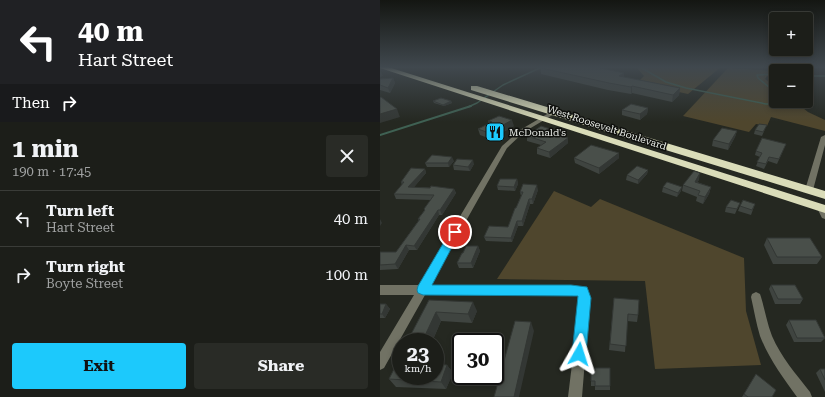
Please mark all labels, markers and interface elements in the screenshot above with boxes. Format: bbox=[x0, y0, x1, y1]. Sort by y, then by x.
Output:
map controls bbox=[769, 12, 813, 108]
button: + bbox=[769, 12, 813, 56]
text: 40 m bbox=[78, 15, 143, 48]
icon: left bbox=[12, 16, 64, 68]
text: Hart Street bbox=[78, 49, 173, 70]
button: − bbox=[769, 64, 813, 108]
icon: right bbox=[58, 92, 80, 114]
text: Then bbox=[12, 94, 50, 112]
street label: West Roosevelt Boulevard bbox=[546, 103, 668, 152]
restaurant icon: McDonald's bbox=[484, 121, 506, 143]
place label: McDonald's bbox=[509, 127, 566, 138]
text: 1 min bbox=[12, 135, 79, 163]
button: close bbox=[326, 135, 368, 177]
text: 190 m · 17:45 bbox=[12, 164, 91, 179]
text: Turn left bbox=[46, 202, 114, 220]
icon: left bbox=[12, 208, 34, 230]
text: 40 m bbox=[334, 210, 368, 228]
pin bbox=[438, 215, 472, 249]
text: Hart Street bbox=[46, 220, 115, 235]
icon: arrive bbox=[444, 221, 466, 243]
text: Turn right bbox=[46, 258, 125, 276]
icon: right bbox=[12, 264, 34, 286]
text: 100 m bbox=[325, 266, 368, 284]
text: Boyte Street bbox=[46, 276, 123, 291]
speed limit sign: 30 bbox=[452, 333, 504, 385]
position arrow bbox=[558, 333, 600, 375]
text: 23 bbox=[407, 342, 429, 366]
button: Exit bbox=[12, 343, 186, 389]
button: Share bbox=[194, 343, 368, 389]
text: km/h bbox=[405, 363, 431, 374]

